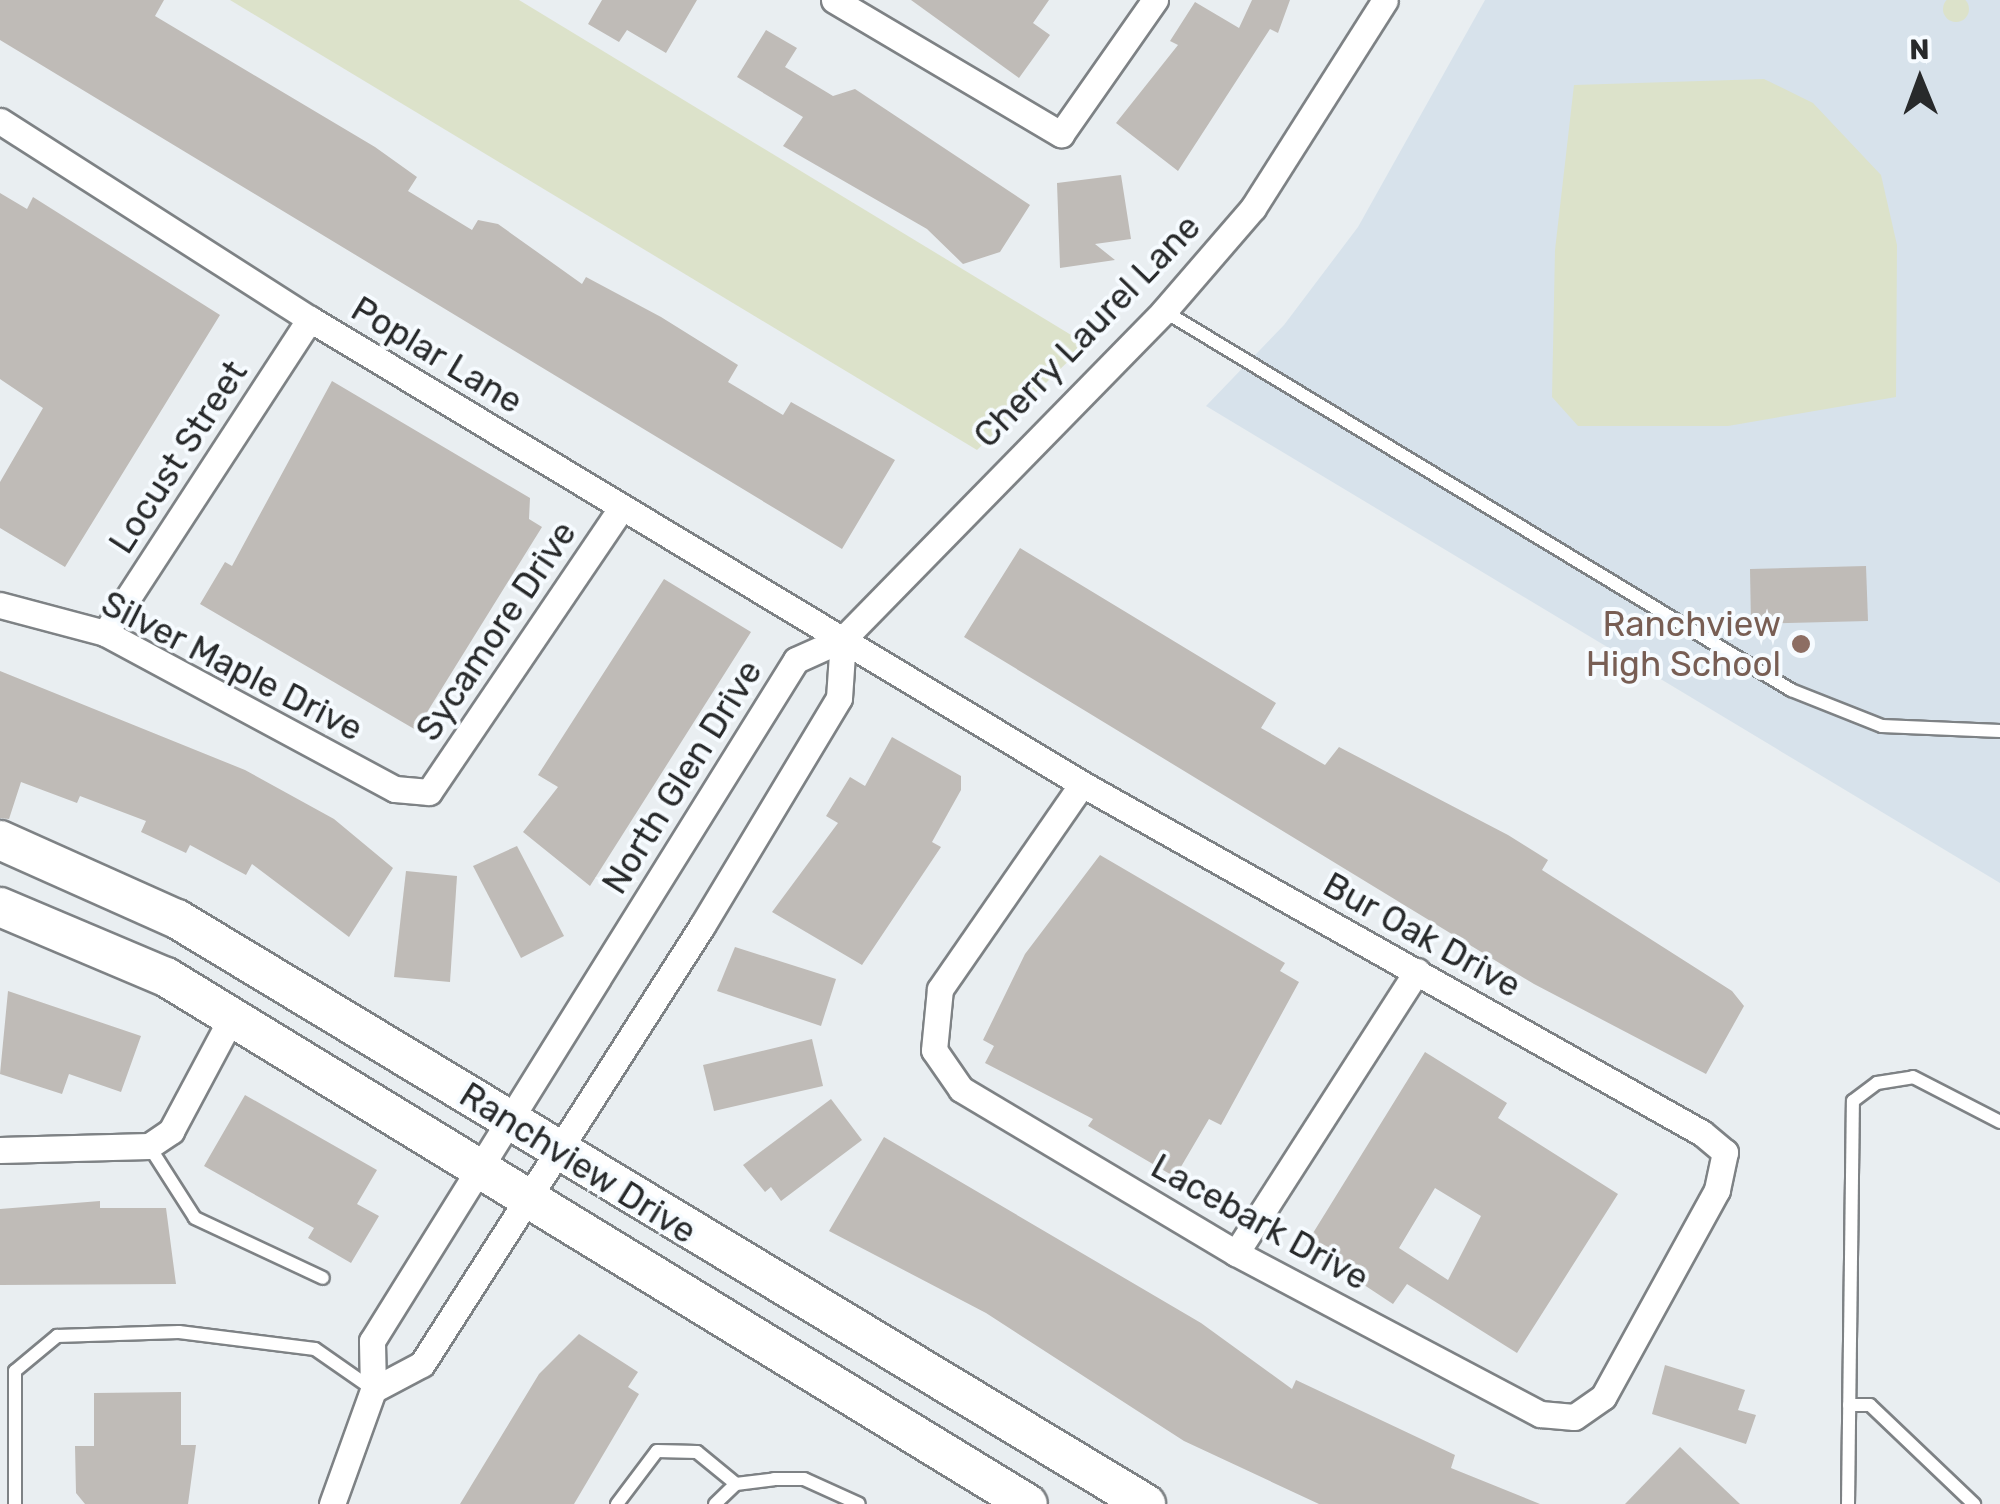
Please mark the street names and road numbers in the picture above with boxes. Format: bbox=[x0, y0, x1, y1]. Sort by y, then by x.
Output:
street label: Cherry Laurel Lane bbox=[965, 206, 1209, 456]
street label: Poplar Lane bbox=[344, 287, 530, 423]
street label: Locust Street bbox=[100, 353, 256, 561]
street label: Sycamore Drive bbox=[407, 513, 585, 749]
street label: Silver Maple Drive bbox=[94, 582, 370, 750]
street label: North Glen Drive bbox=[593, 653, 771, 901]
street label: Bur Oak Drive bbox=[1316, 863, 1528, 1007]
street label: Ranchview Drive bbox=[452, 1073, 704, 1253]
street label: Lacebark Drive bbox=[1144, 1145, 1376, 1299]

